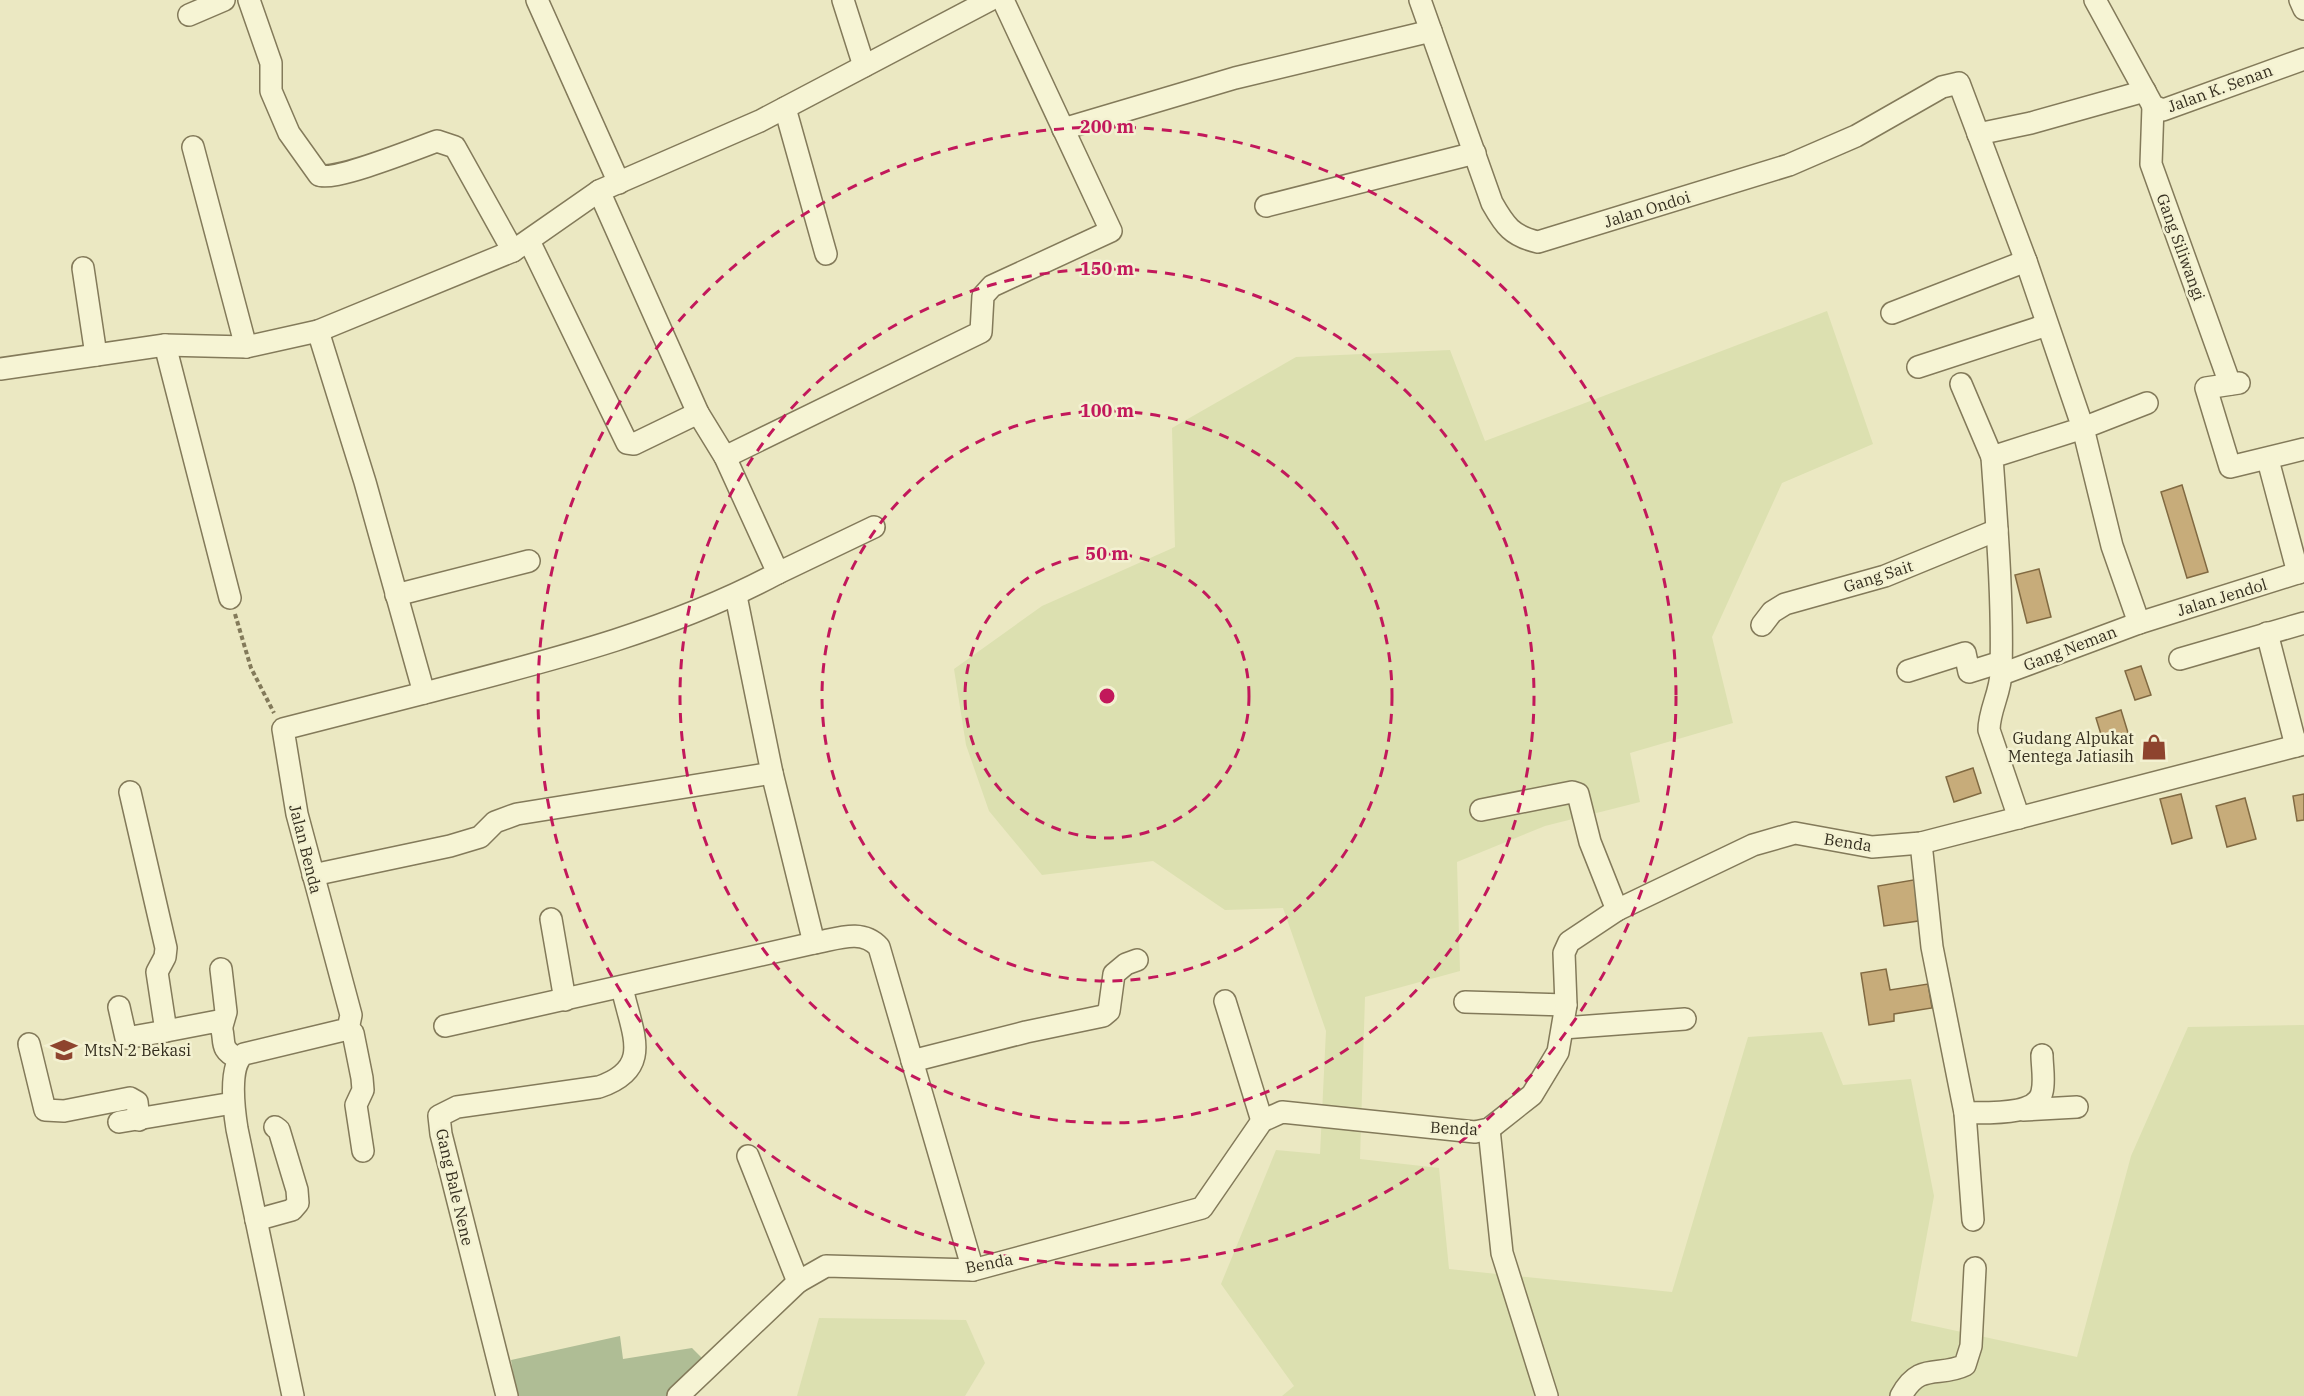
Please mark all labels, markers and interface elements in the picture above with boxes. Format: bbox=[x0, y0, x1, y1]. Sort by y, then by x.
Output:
street label: Jalan K. Senan bbox=[2165, 60, 2275, 116]
text: 200 m bbox=[1080, 115, 1135, 138]
street label: Jalan Ondoi bbox=[1602, 186, 1692, 232]
street label: Gang Siliwangi bbox=[2152, 191, 2210, 303]
text: 150 m bbox=[1080, 257, 1135, 280]
text: 100 m bbox=[1080, 399, 1135, 422]
text: 50 m bbox=[1085, 542, 1129, 565]
street label: Gang Sait bbox=[1841, 555, 1916, 597]
street label: Jalan Jendol bbox=[2175, 574, 2270, 620]
street label: Gang Neman bbox=[2021, 621, 2119, 675]
centre of rings bbox=[1097, 686, 1117, 706]
place label: Gudang Alpukat Mentega Jatiasih bbox=[2008, 728, 2134, 766]
shop icon: Gudang Alpukat Mentega Jatiasih bbox=[2139, 732, 2169, 762]
street label: Jalan Benda bbox=[285, 802, 327, 896]
street label: Benda bbox=[1823, 828, 1874, 856]
school or university icon: MtsN 2 Bekasi bbox=[49, 1035, 79, 1065]
place label: MtsN 2 Bekasi bbox=[84, 1040, 191, 1060]
street label: Benda bbox=[1430, 1117, 1479, 1139]
street label: Gang Bale Nene bbox=[432, 1127, 478, 1247]
street label: Benda bbox=[964, 1249, 1015, 1277]

